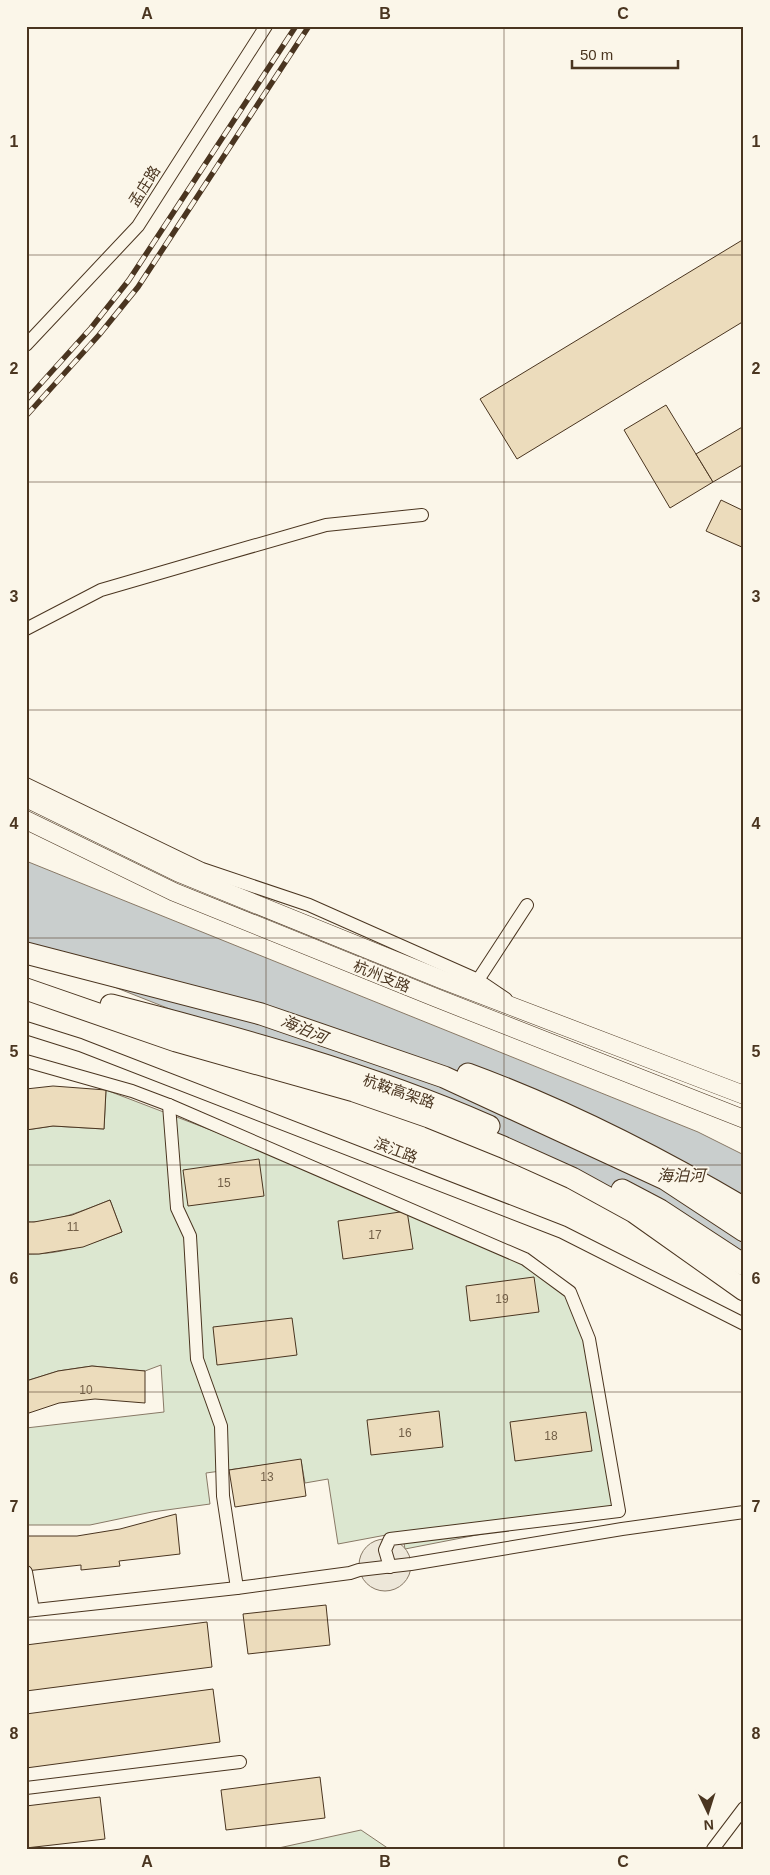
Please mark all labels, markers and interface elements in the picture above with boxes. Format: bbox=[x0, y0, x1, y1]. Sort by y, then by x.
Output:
text: A bbox=[141, 5, 153, 22]
text: B bbox=[379, 5, 391, 22]
text: C bbox=[617, 5, 629, 22]
scale bar bbox=[572, 38, 679, 70]
text: 50 m bbox=[580, 46, 613, 63]
text: 1 bbox=[10, 133, 19, 150]
text: 1 bbox=[752, 133, 761, 150]
street label: 孟庄路 bbox=[125, 162, 163, 210]
text: 2 bbox=[10, 360, 19, 377]
text: 2 bbox=[752, 360, 761, 377]
text: 3 bbox=[10, 588, 19, 605]
text: 3 bbox=[752, 588, 761, 605]
text: 4 bbox=[10, 815, 19, 832]
text: 4 bbox=[752, 815, 761, 832]
street label: 杭州支路 bbox=[351, 957, 413, 995]
water label: 海泊河 bbox=[279, 1012, 332, 1047]
text: 5 bbox=[10, 1043, 19, 1060]
text: 5 bbox=[752, 1043, 761, 1060]
street label: 杭鞍高架路 bbox=[361, 1071, 437, 1111]
street label: 滨江路 bbox=[372, 1134, 420, 1166]
water label: 海泊河 bbox=[657, 1167, 708, 1184]
house number: 15 bbox=[217, 1176, 231, 1190]
house number: 11 bbox=[67, 1220, 80, 1234]
house number: 17 bbox=[368, 1228, 382, 1242]
text: 6 bbox=[10, 1270, 19, 1287]
text: 6 bbox=[752, 1270, 761, 1287]
house number: 19 bbox=[495, 1292, 509, 1306]
house number: 10 bbox=[79, 1383, 93, 1397]
house number: 16 bbox=[398, 1426, 412, 1440]
house number: 18 bbox=[544, 1429, 558, 1443]
house number: 13 bbox=[260, 1470, 274, 1484]
text: 7 bbox=[10, 1498, 19, 1515]
text: 7 bbox=[752, 1498, 761, 1515]
text: 8 bbox=[10, 1725, 19, 1742]
text: 8 bbox=[752, 1725, 761, 1742]
north arrow bbox=[682, 1788, 732, 1838]
text: N bbox=[703, 1817, 715, 1833]
text: A bbox=[141, 1853, 153, 1870]
text: B bbox=[379, 1853, 391, 1870]
text: C bbox=[617, 1853, 629, 1870]

